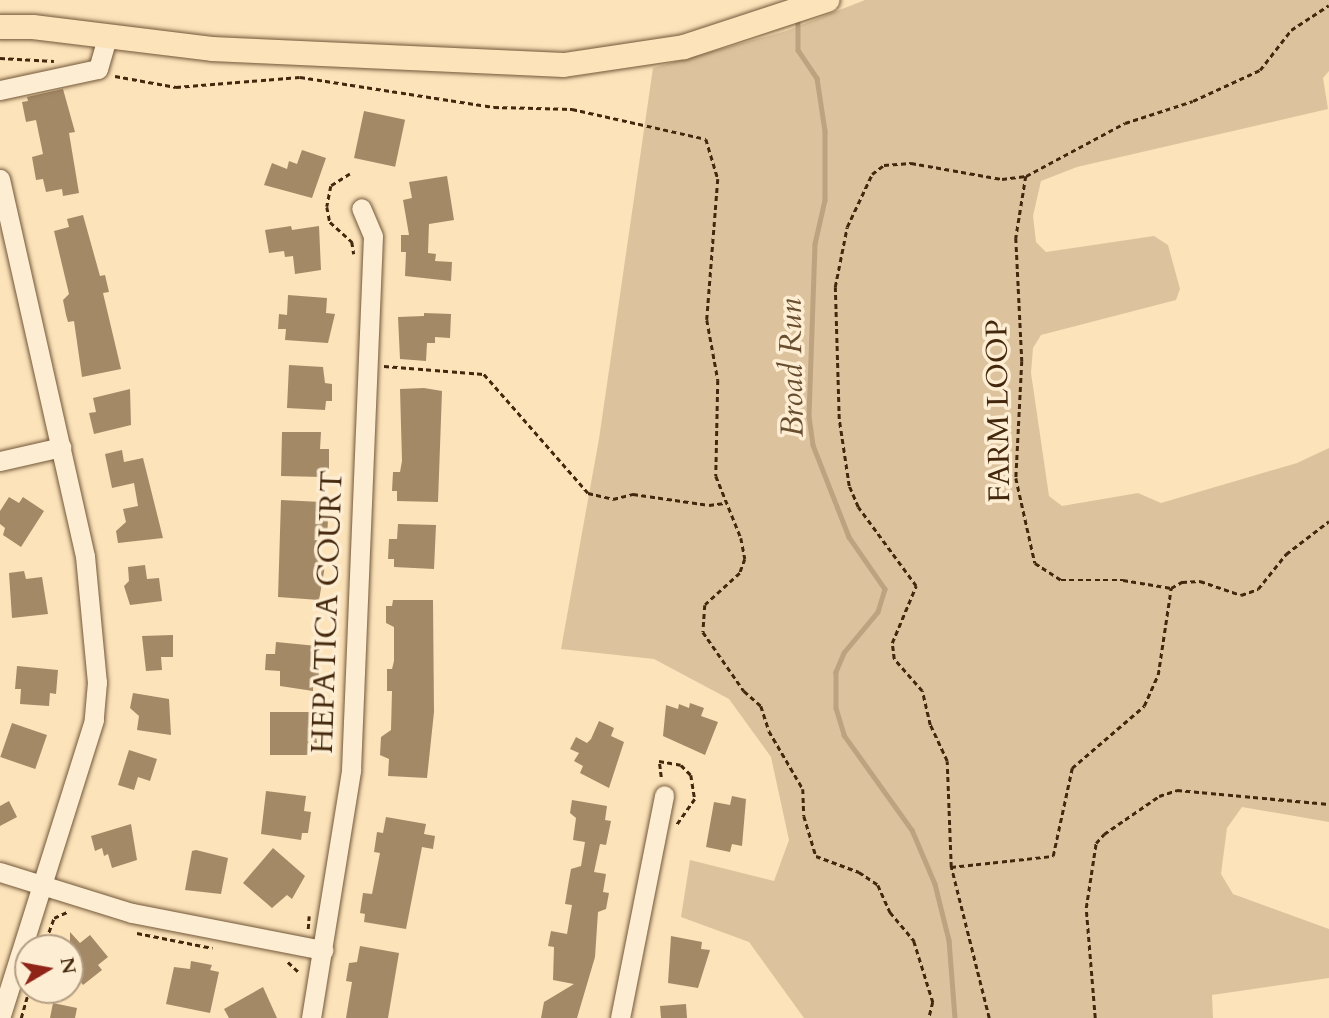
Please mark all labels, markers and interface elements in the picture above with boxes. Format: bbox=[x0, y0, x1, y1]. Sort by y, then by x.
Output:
water label: Broad Run bbox=[772, 298, 812, 438]
street label: FARM LOOP bbox=[979, 319, 1019, 503]
street label: HEPATICA COURT bbox=[305, 470, 351, 754]
north arrow bbox=[14, 934, 84, 1004]
text: N bbox=[53, 955, 82, 976]

